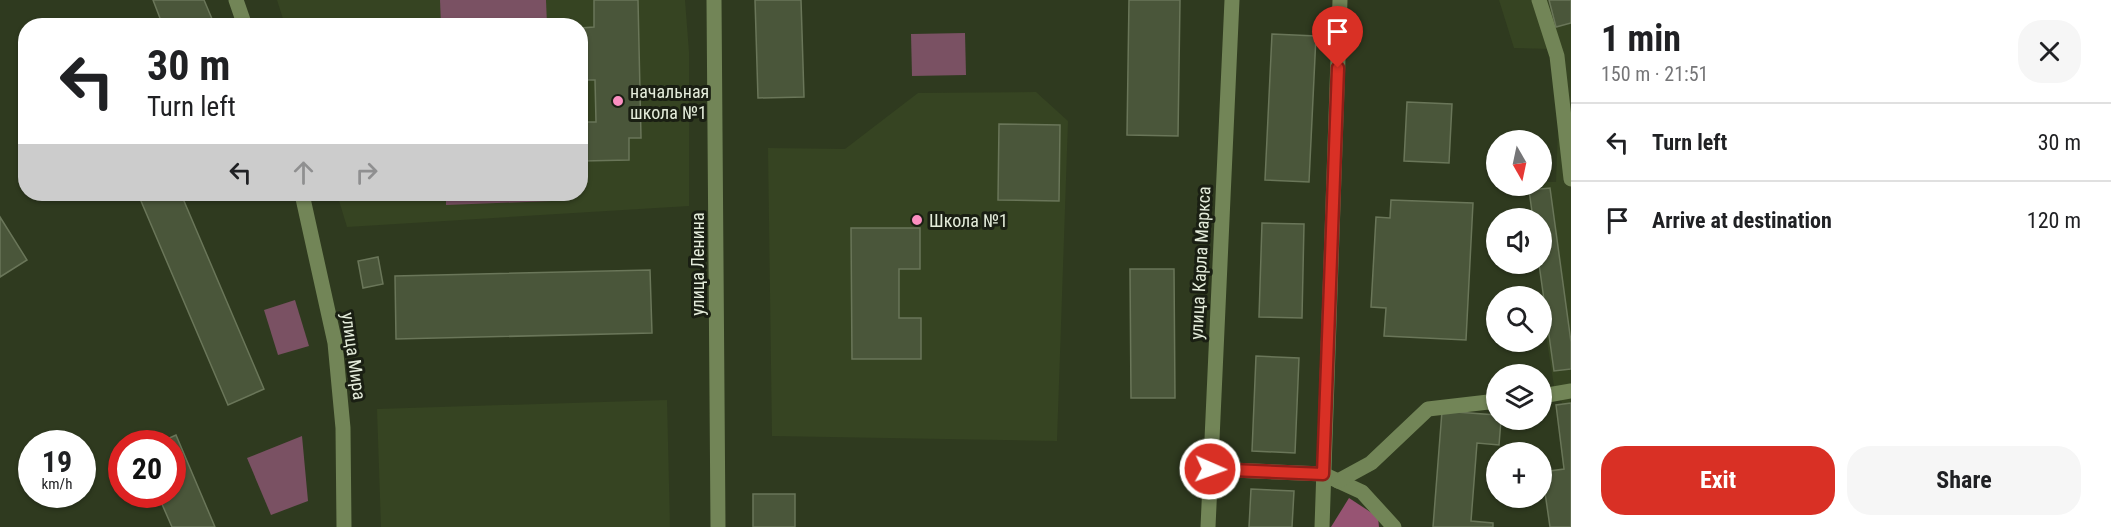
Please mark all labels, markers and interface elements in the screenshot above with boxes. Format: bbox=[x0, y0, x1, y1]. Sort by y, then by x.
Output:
pin bbox=[1312, 6, 1363, 68]
icon: arrive bbox=[1321, 15, 1354, 48]
text: 1 min bbox=[1601, 18, 1681, 60]
button: close bbox=[2018, 20, 2081, 83]
text: 30 m bbox=[147, 41, 230, 90]
icon: left bbox=[48, 42, 126, 120]
text: 150 m · 21:51 bbox=[1601, 62, 1708, 86]
place label: начальная школа №1 bbox=[630, 81, 709, 123]
text: Turn left bbox=[147, 91, 236, 123]
marker: начальная школа №1 bbox=[611, 94, 625, 108]
icon: left bbox=[1601, 126, 1634, 159]
north arrow bbox=[1486, 130, 1552, 196]
map controls bbox=[1486, 130, 1552, 508]
text: Turn left bbox=[1652, 130, 1727, 155]
text: 30 m bbox=[2038, 130, 2081, 155]
icon: left bbox=[224, 156, 257, 189]
icon: ahead bbox=[287, 156, 320, 189]
icon: right bbox=[350, 156, 383, 189]
street label: улица Карла Маркса bbox=[1185, 186, 1215, 340]
icon: arrive bbox=[1601, 204, 1634, 237]
button: sound bbox=[1486, 208, 1552, 274]
text: Arrive at destination bbox=[1652, 208, 1832, 233]
text: 120 m bbox=[2027, 208, 2081, 233]
place label: Школа №1 bbox=[929, 210, 1008, 231]
street label: улица Ленина bbox=[687, 212, 708, 316]
marker: Школа №1 bbox=[910, 213, 924, 227]
button: search bbox=[1486, 286, 1552, 352]
street label: улица Мира bbox=[337, 311, 371, 401]
button: layers bbox=[1486, 364, 1552, 430]
speed limit sign: 20 bbox=[108, 430, 186, 508]
position arrow bbox=[1178, 437, 1242, 501]
button: + bbox=[1486, 442, 1552, 508]
text: 19 bbox=[42, 444, 72, 479]
button: Exit bbox=[1601, 446, 1835, 515]
button: Share bbox=[1847, 446, 2081, 515]
text: km/h bbox=[42, 475, 72, 493]

